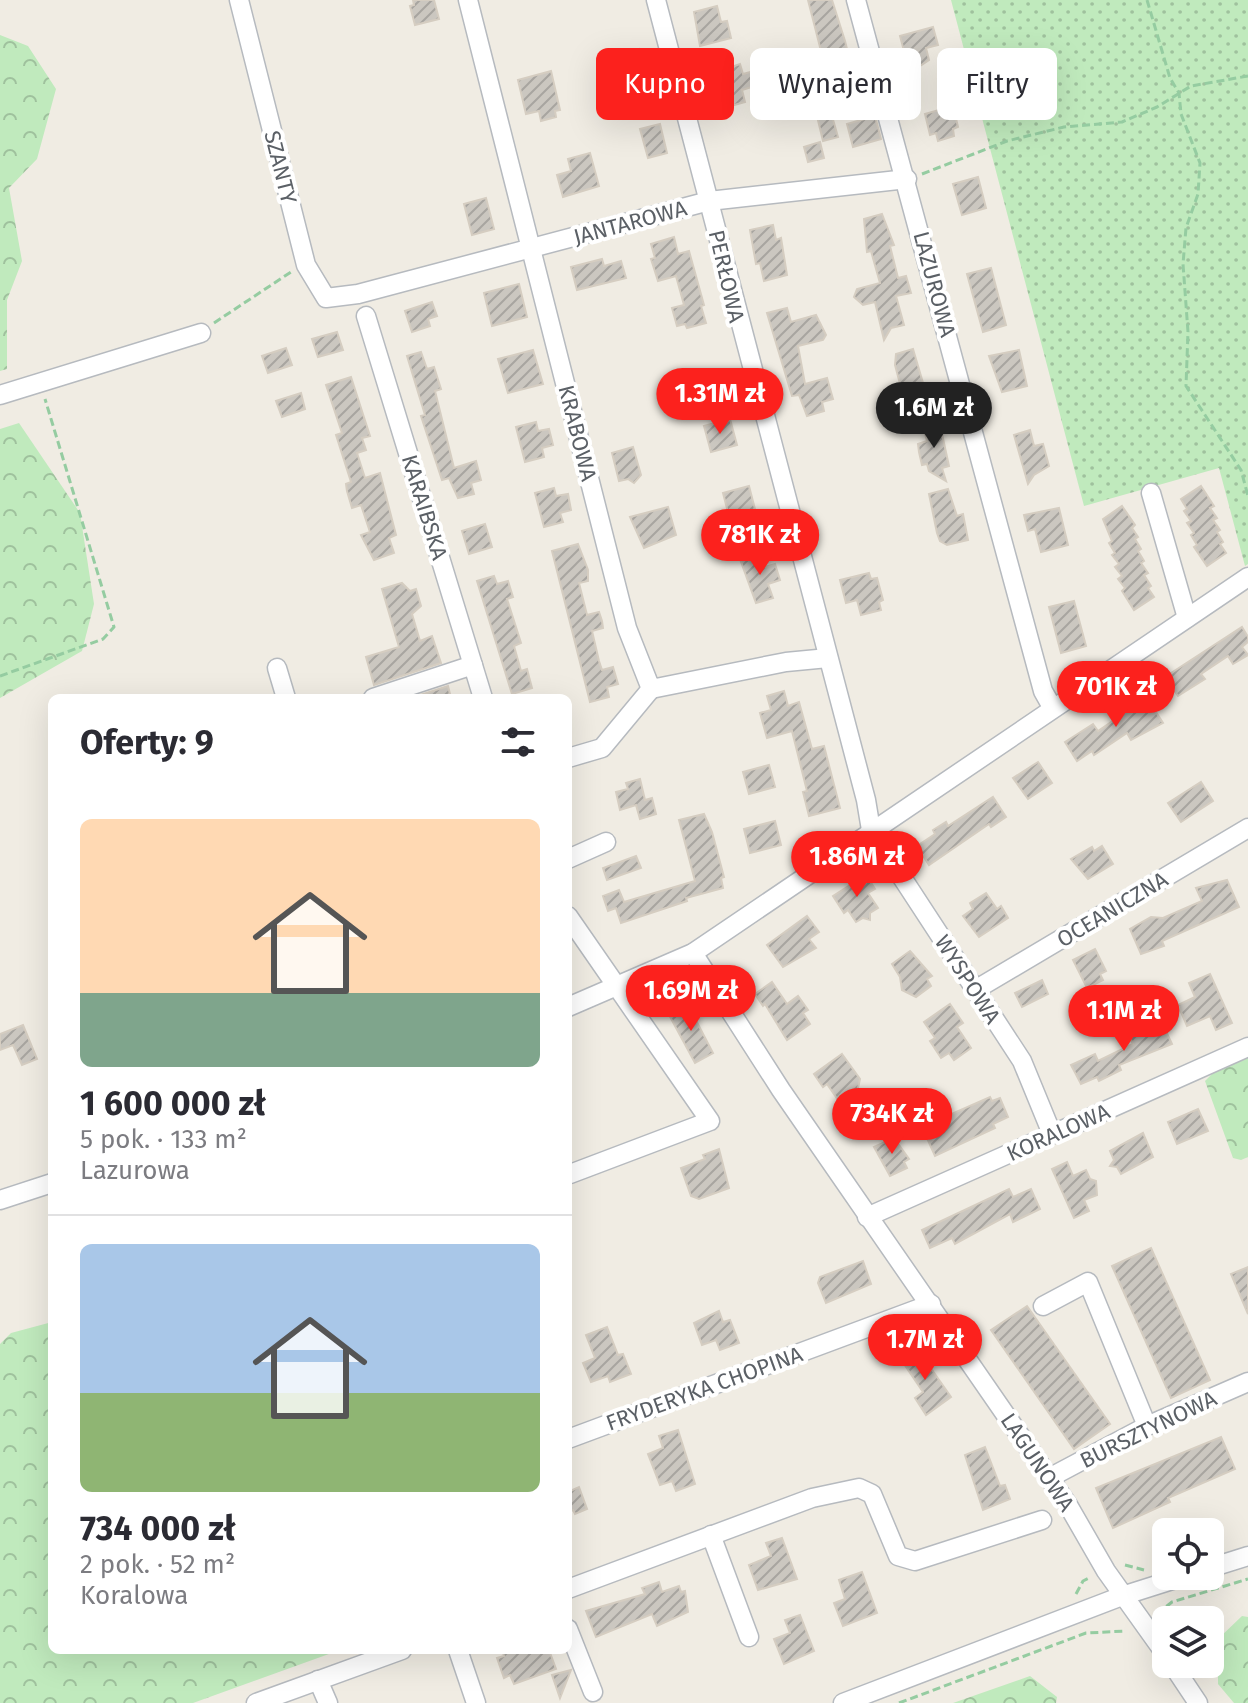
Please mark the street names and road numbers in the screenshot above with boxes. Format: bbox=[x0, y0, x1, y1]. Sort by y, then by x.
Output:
street label: SZANTY bbox=[258, 128, 303, 206]
street label: JANTAROWA bbox=[570, 194, 690, 251]
street label: PERŁOWA bbox=[703, 227, 750, 325]
street label: LAZUROWA bbox=[907, 228, 962, 340]
street label: KRABOWA bbox=[553, 382, 603, 484]
street label: KARAIBSKA bbox=[396, 451, 453, 563]
street label: OCEANICZNA bbox=[1052, 866, 1173, 953]
street label: WYSPOWA bbox=[929, 930, 1007, 1029]
street label: KORALOWA bbox=[1003, 1098, 1114, 1167]
street label: FRYDERYKA CHOPINA bbox=[602, 1340, 807, 1437]
street label: BURSZTYNOWA bbox=[1076, 1385, 1221, 1474]
street label: LAGUNOWA bbox=[995, 1408, 1081, 1517]

